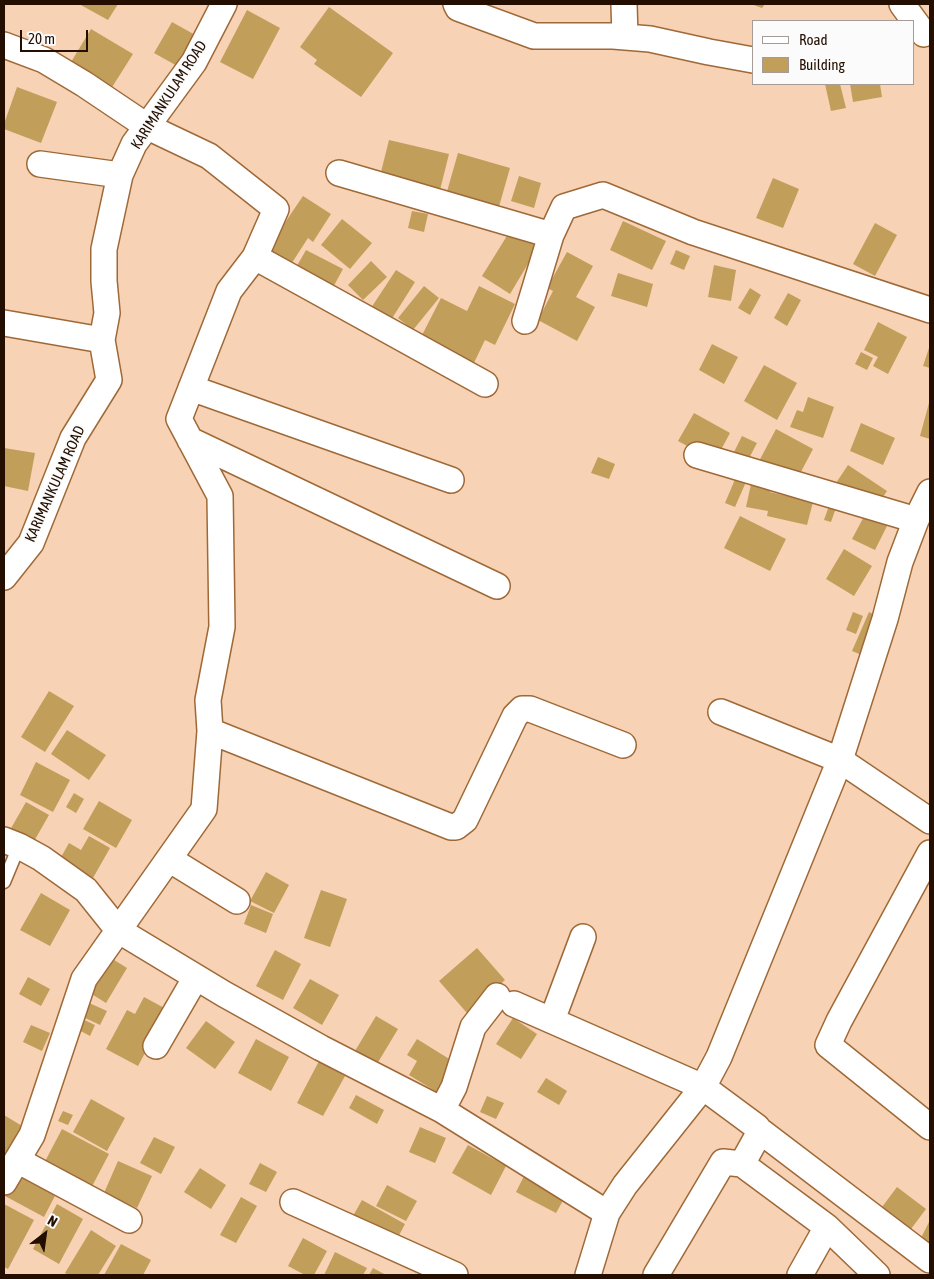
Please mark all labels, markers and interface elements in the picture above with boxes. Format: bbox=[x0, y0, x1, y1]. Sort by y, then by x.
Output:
scale bar bbox=[22, 20, 90, 52]
legend bbox=[752, 20, 914, 85]
text: 20 m bbox=[28, 30, 55, 47]
text: Road bbox=[799, 31, 828, 48]
street label: KARIMANKULAM ROAD bbox=[127, 37, 211, 153]
text: Building bbox=[799, 56, 845, 73]
street label: KARIMANKULAM ROAD bbox=[21, 423, 89, 545]
north arrow bbox=[20, 1209, 70, 1259]
text: N bbox=[45, 1212, 60, 1230]

